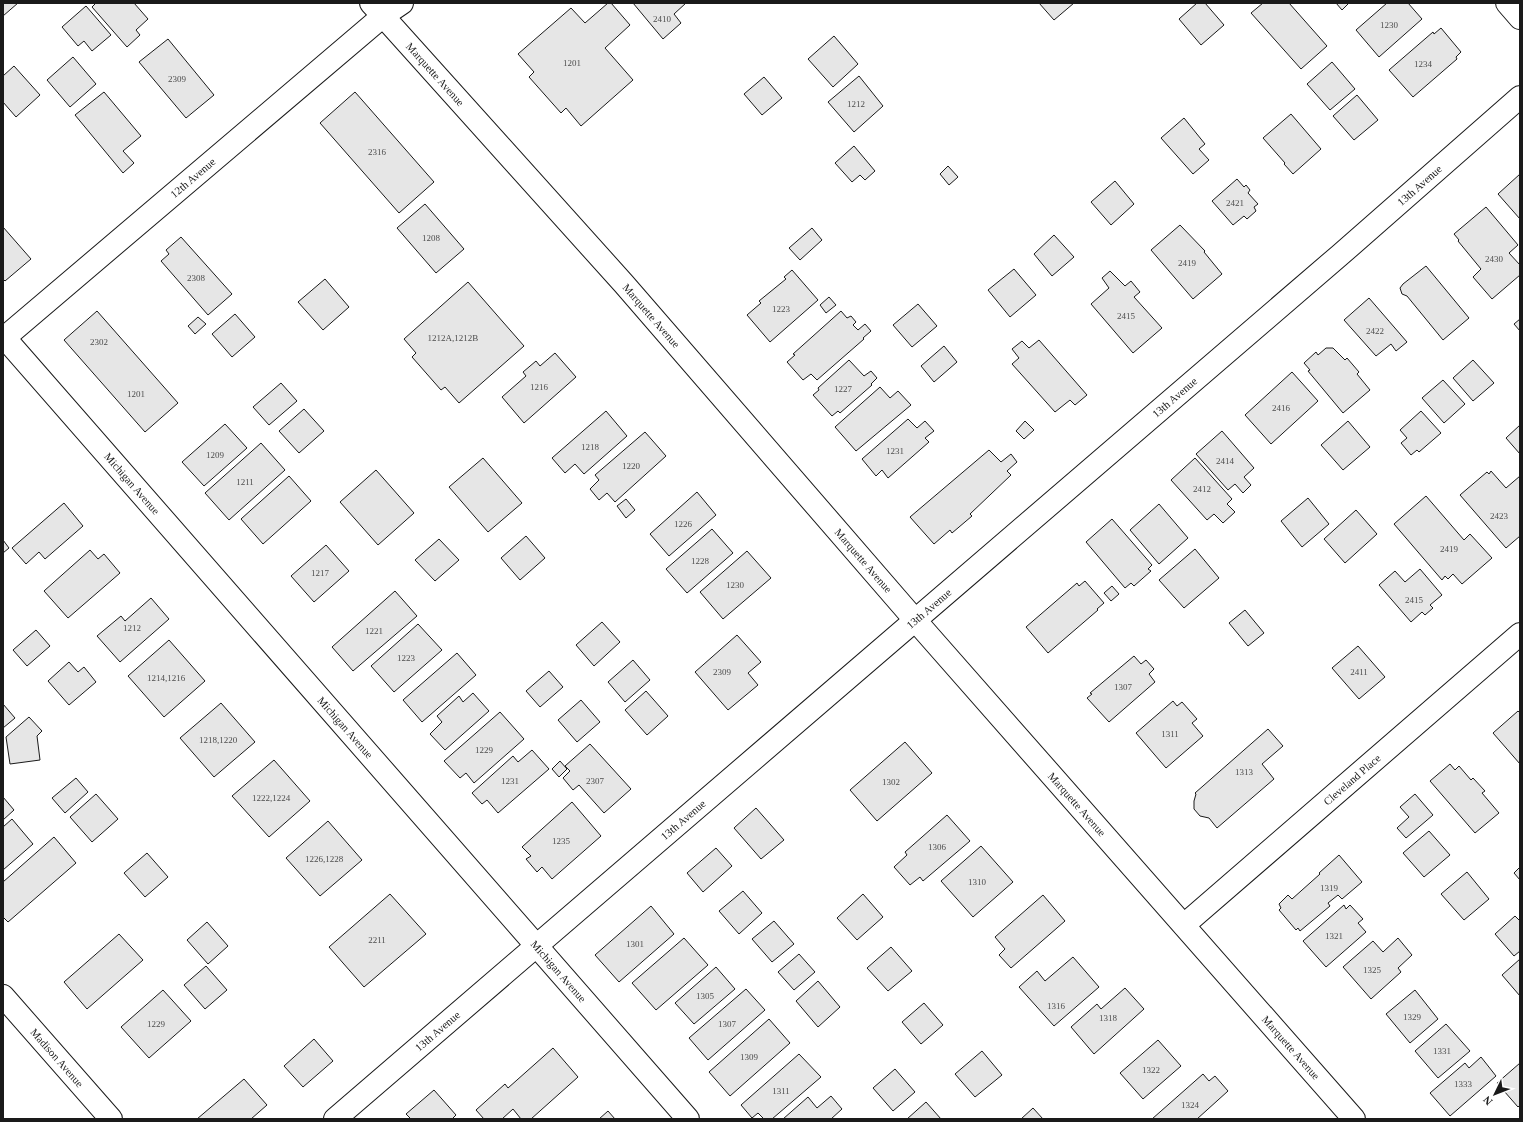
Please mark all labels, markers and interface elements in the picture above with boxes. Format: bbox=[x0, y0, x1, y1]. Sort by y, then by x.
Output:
house number: 2410 bbox=[653, 14, 672, 24]
house number: 1230 bbox=[1380, 20, 1399, 30]
street label: Marquette Avenue bbox=[404, 40, 467, 108]
house number: 1201 bbox=[563, 58, 581, 68]
house number: 1234 bbox=[1414, 59, 1433, 69]
house number: 2309 bbox=[168, 74, 187, 84]
house number: 1212 bbox=[847, 99, 865, 109]
house number: 2316 bbox=[368, 147, 387, 157]
street label: 12th Avenue bbox=[168, 155, 218, 200]
street label: 13th Avenue bbox=[1395, 163, 1444, 208]
house number: 2421 bbox=[1226, 198, 1244, 208]
house number: 1208 bbox=[422, 233, 441, 243]
house number: 2430 bbox=[1485, 254, 1504, 264]
house number: 2419 bbox=[1178, 258, 1197, 268]
house number: 2308 bbox=[187, 273, 206, 283]
street label: Marquette Avenue bbox=[620, 281, 682, 350]
house number: 1223 bbox=[772, 304, 791, 314]
house number: 2415 bbox=[1117, 311, 1136, 321]
house number: 2422 bbox=[1366, 326, 1384, 336]
house number: 1212A,1212B bbox=[428, 333, 478, 343]
house number: 2302 bbox=[90, 337, 108, 347]
street label: 13th Avenue bbox=[1150, 375, 1199, 420]
house number: 1216 bbox=[530, 382, 549, 392]
house number: 1227 bbox=[834, 384, 853, 394]
house number: 1201 bbox=[127, 389, 145, 399]
house number: 2416 bbox=[1272, 403, 1291, 413]
house number: 1218 bbox=[581, 442, 600, 452]
house number: 1231 bbox=[886, 446, 904, 456]
street label: Michigan Avenue bbox=[102, 450, 162, 517]
house number: 1209 bbox=[206, 450, 225, 460]
house number: 2414 bbox=[1216, 456, 1235, 466]
house number: 1220 bbox=[622, 461, 641, 471]
house number: 1211 bbox=[236, 477, 254, 487]
house number: 2412 bbox=[1193, 484, 1211, 494]
house number: 2423 bbox=[1490, 511, 1509, 521]
house number: 1226 bbox=[674, 519, 693, 529]
street label: Marquette Avenue bbox=[833, 526, 895, 595]
house number: 2419 bbox=[1440, 544, 1459, 554]
house number: 1228 bbox=[691, 556, 710, 566]
house number: 1217 bbox=[311, 568, 330, 578]
house number: 1230 bbox=[726, 580, 745, 590]
street label: 13th Avenue bbox=[904, 586, 954, 631]
house number: 2415 bbox=[1405, 595, 1424, 605]
house number: 1212 bbox=[123, 623, 141, 633]
house number: 1221 bbox=[365, 626, 383, 636]
house number: 1223 bbox=[397, 653, 416, 663]
house number: 2309 bbox=[713, 667, 732, 677]
house number: 2411 bbox=[1350, 667, 1368, 677]
house number: 1214,1216 bbox=[147, 673, 186, 683]
house number: 1307 bbox=[1114, 682, 1133, 692]
street label: Michigan Avenue bbox=[315, 694, 376, 761]
house number: 1311 bbox=[1161, 729, 1179, 739]
house number: 1218,1220 bbox=[199, 735, 238, 745]
house number: 1229 bbox=[475, 745, 494, 755]
street label: Cleveland Place bbox=[1321, 752, 1383, 808]
house number: 1313 bbox=[1235, 767, 1254, 777]
street label: Marquette Avenue bbox=[1046, 770, 1108, 839]
house number: 1231 bbox=[501, 776, 519, 786]
house number: 2307 bbox=[586, 776, 605, 786]
house number: 1302 bbox=[882, 777, 900, 787]
house number: 1222,1224 bbox=[252, 793, 291, 803]
street label: 13th Avenue bbox=[658, 797, 708, 842]
house number: 1235 bbox=[552, 836, 571, 846]
house number: 1306 bbox=[928, 842, 947, 852]
house number: 1226,1228 bbox=[305, 854, 344, 864]
house number: 1310 bbox=[968, 877, 987, 887]
house number: 1319 bbox=[1320, 883, 1339, 893]
house number: 1321 bbox=[1325, 931, 1343, 941]
house number: 2211 bbox=[368, 935, 386, 945]
street label: Michigan Avenue bbox=[529, 938, 589, 1005]
house number: 1301 bbox=[626, 939, 644, 949]
house number: 1325 bbox=[1363, 965, 1382, 975]
house number: 1305 bbox=[696, 991, 715, 1001]
house number: 1316 bbox=[1047, 1001, 1066, 1011]
street label: 13th Avenue bbox=[413, 1008, 462, 1054]
house number: 1329 bbox=[1403, 1012, 1422, 1022]
house number: 1318 bbox=[1099, 1013, 1118, 1023]
street label: Marquette Avenue bbox=[1260, 1013, 1322, 1082]
house number: 1229 bbox=[147, 1019, 166, 1029]
house number: 1307 bbox=[718, 1019, 737, 1029]
street label: Madison Avenue bbox=[28, 1026, 86, 1089]
house number: 1331 bbox=[1433, 1046, 1451, 1056]
house number: 1309 bbox=[740, 1052, 759, 1062]
house number: 1322 bbox=[1142, 1065, 1160, 1075]
north arrow bbox=[1475, 1074, 1515, 1114]
house number: 1333 bbox=[1454, 1079, 1473, 1089]
house number: 1311 bbox=[772, 1086, 790, 1096]
text: N bbox=[1481, 1094, 1495, 1108]
house number: 1324 bbox=[1181, 1100, 1200, 1110]

